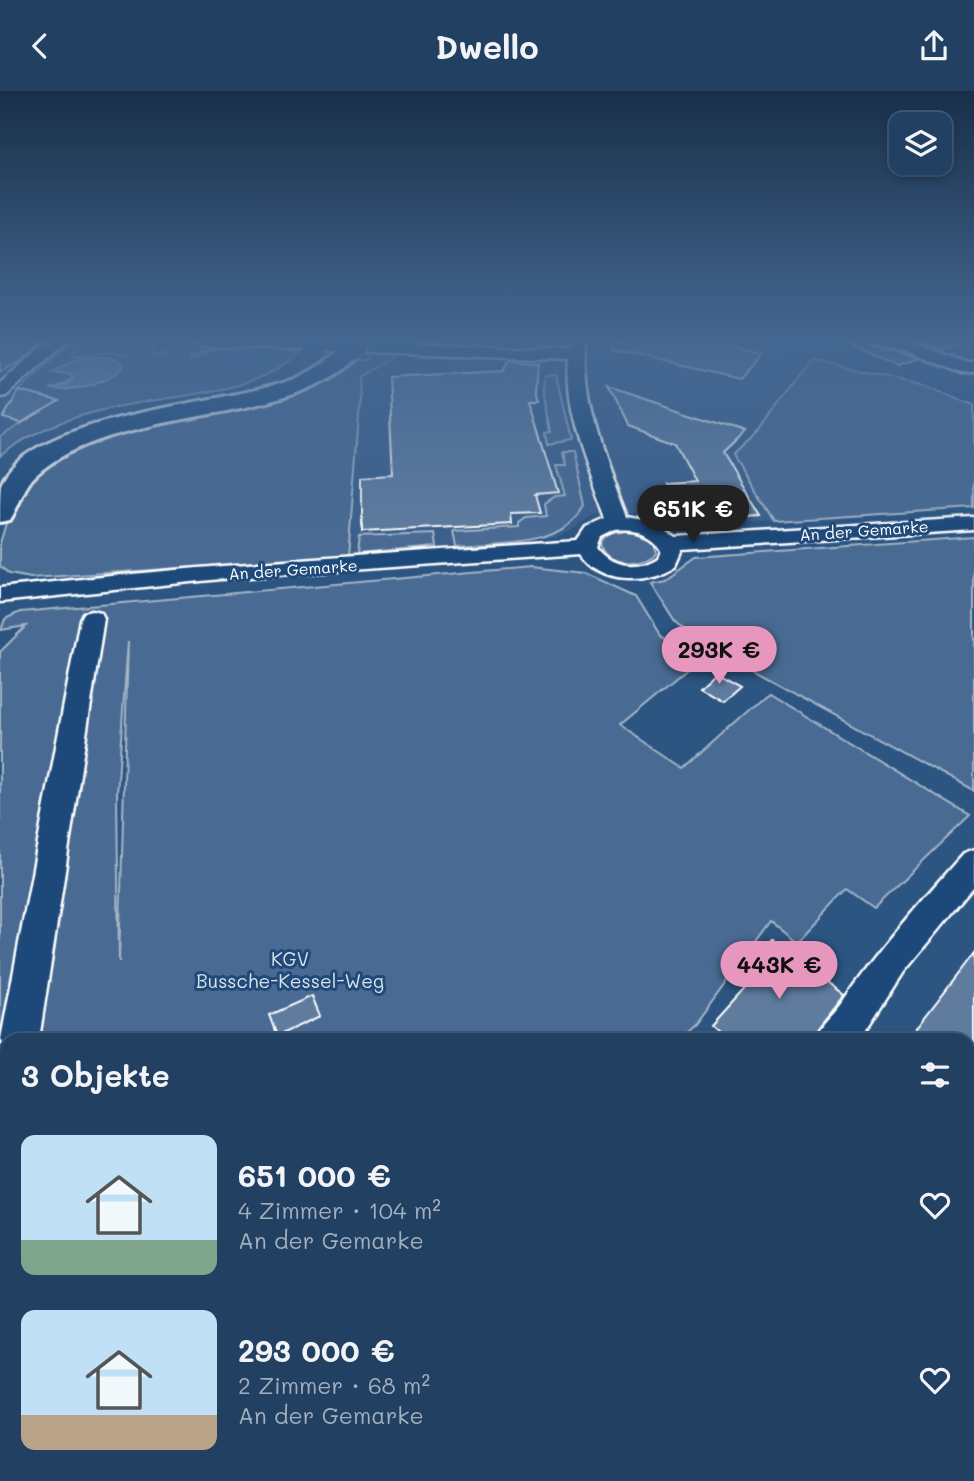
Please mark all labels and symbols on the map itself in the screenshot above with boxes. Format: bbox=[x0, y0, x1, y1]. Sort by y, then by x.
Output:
pin: 651K € bbox=[636, 485, 750, 545]
street label: An der Gemarke bbox=[799, 515, 929, 545]
street label: An der Gemarke bbox=[228, 554, 358, 584]
pin: 293K € bbox=[662, 627, 776, 686]
pin: 443K € bbox=[722, 941, 836, 1001]
park label: KGV Bussche-Kessel-Weg bbox=[196, 946, 384, 993]

